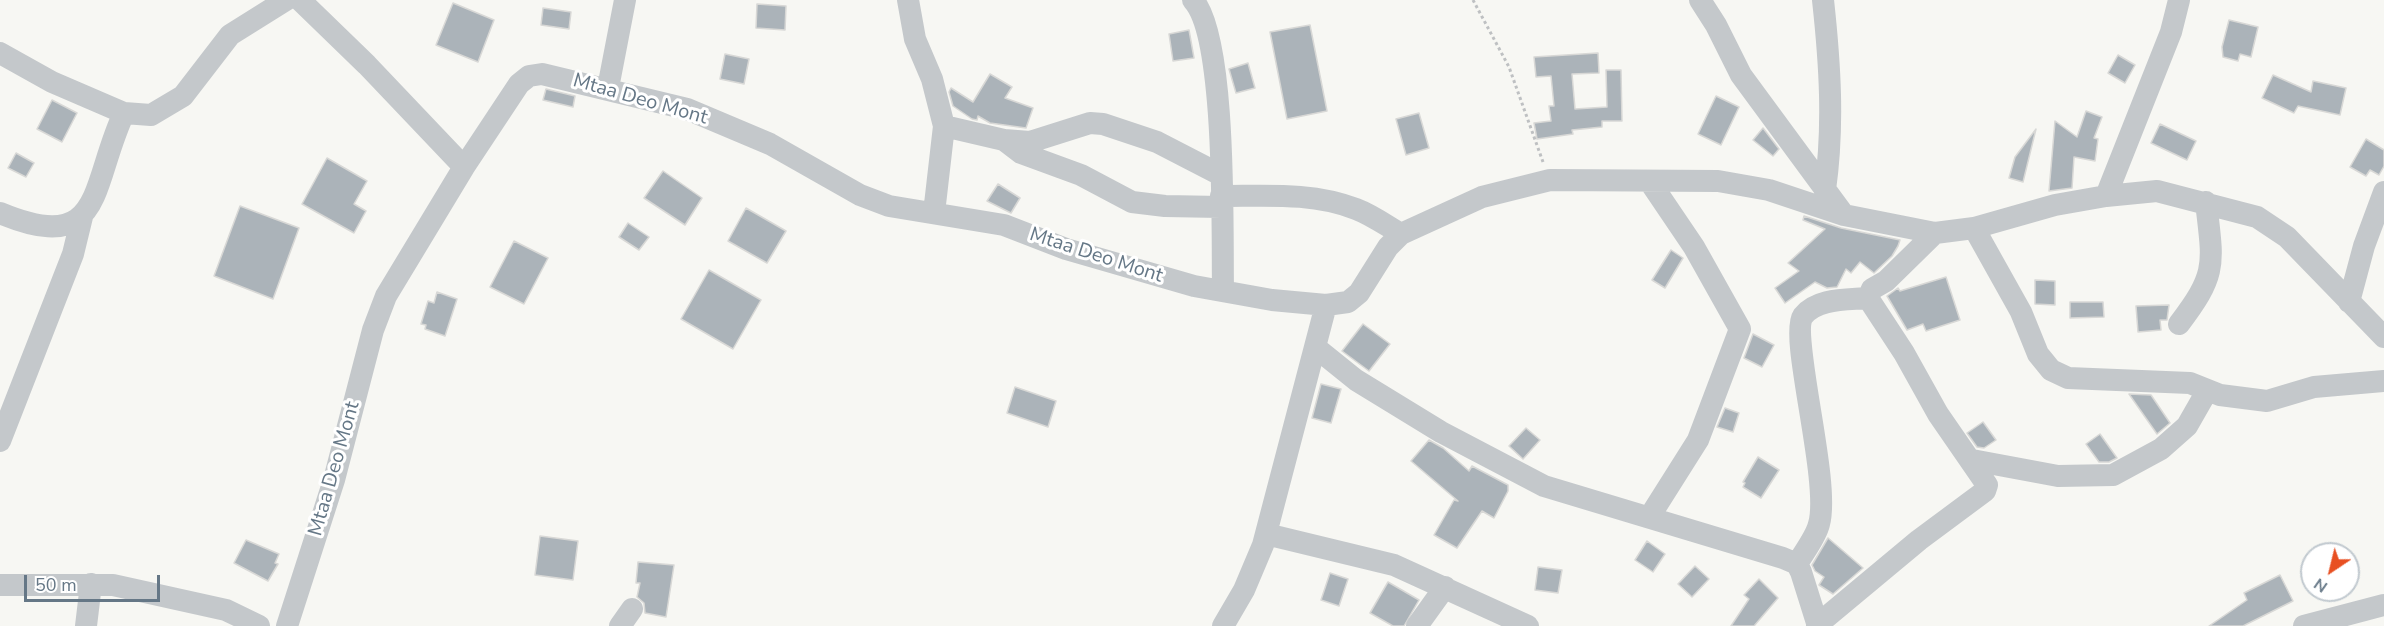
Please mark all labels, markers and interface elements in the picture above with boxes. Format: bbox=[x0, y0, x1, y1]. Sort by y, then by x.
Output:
street label: Mtaa Deo Mont bbox=[570, 69, 710, 131]
street label: Mtaa Deo Mont bbox=[1026, 223, 1166, 289]
street label: Mtaa Deo Mont bbox=[304, 399, 366, 539]
north arrow bbox=[2300, 542, 2360, 602]
scale bar bbox=[27, 563, 164, 601]
text: 50 m bbox=[35, 573, 77, 597]
text: N bbox=[2310, 573, 2332, 598]

